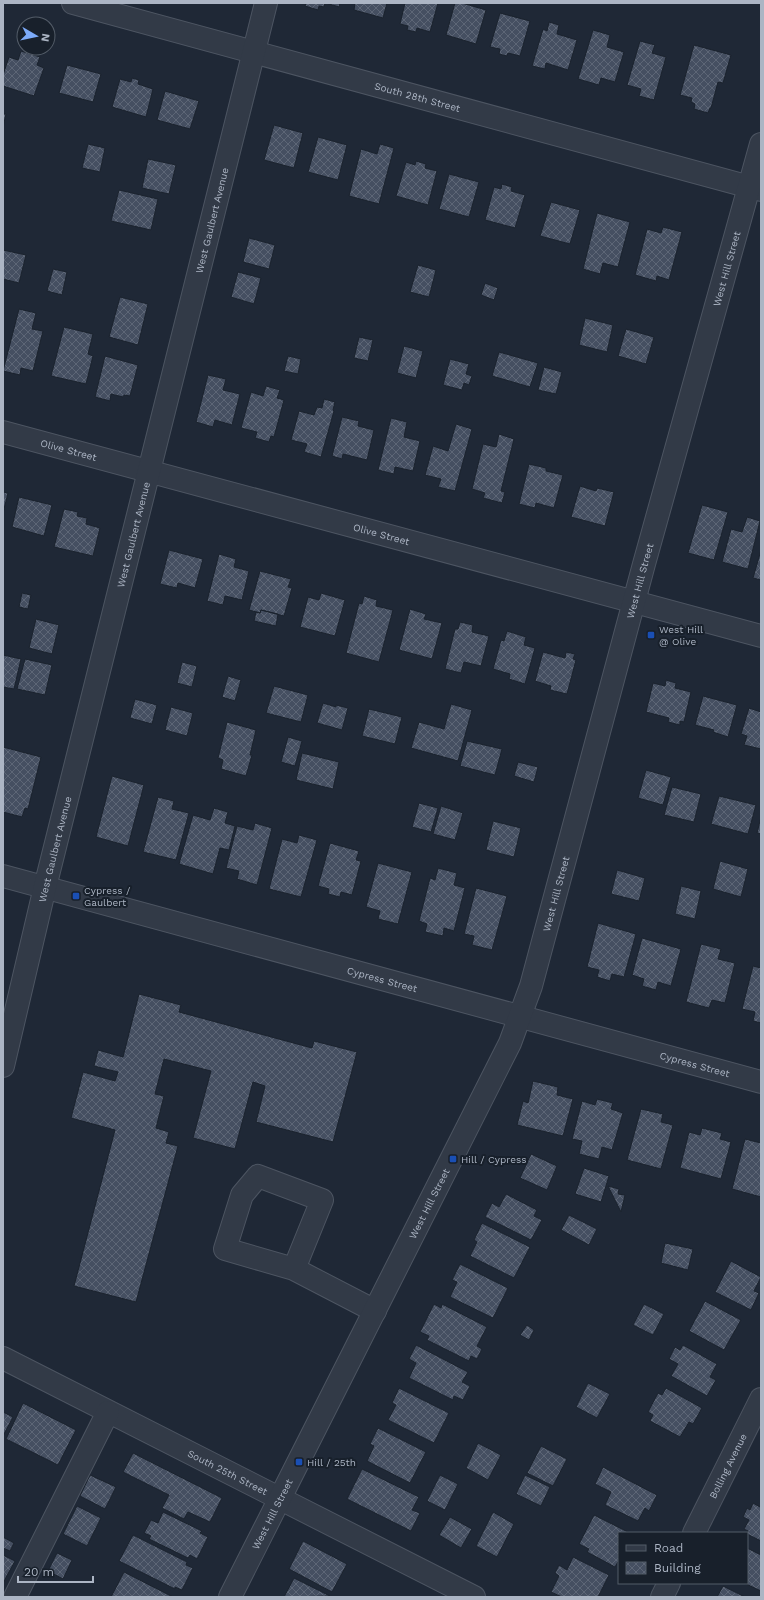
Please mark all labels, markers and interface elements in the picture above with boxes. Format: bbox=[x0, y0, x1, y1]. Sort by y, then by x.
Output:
north arrow bbox=[16, 16, 56, 56]
text: N bbox=[38, 32, 52, 43]
street label: South 28th Street bbox=[373, 80, 462, 114]
street label: West Gaulbert Avenue bbox=[193, 166, 230, 274]
street label: West Hill Street bbox=[711, 229, 742, 307]
street label: Olive Street bbox=[39, 437, 99, 463]
street label: West Gaulbert Avenue bbox=[115, 480, 152, 589]
street label: Olive Street bbox=[352, 521, 412, 547]
street label: West Hill Street bbox=[624, 541, 655, 620]
place label: West Hill @ Olive bbox=[659, 624, 703, 647]
marker: West Hill @ Olive bbox=[646, 630, 656, 640]
street label: West Gaulbert Avenue bbox=[36, 795, 73, 903]
street label: West Hill Street bbox=[540, 854, 571, 933]
place label: Cypress / Gaulbert bbox=[84, 885, 131, 908]
marker: Cypress / Gaulbert bbox=[71, 891, 81, 901]
street label: Cypress Street bbox=[346, 964, 419, 994]
street label: Cypress Street bbox=[659, 1049, 732, 1079]
marker: Hill / Cypress bbox=[448, 1154, 458, 1164]
place label: Hill / Cypress bbox=[461, 1154, 526, 1165]
street label: West Hill Street bbox=[407, 1166, 452, 1240]
street label: Bolling Avenue bbox=[707, 1431, 749, 1500]
street label: South 25th Street bbox=[186, 1447, 270, 1497]
marker: Hill / 25th bbox=[294, 1457, 304, 1467]
place label: Hill / 25th bbox=[307, 1457, 356, 1468]
street label: West Hill Street bbox=[250, 1476, 295, 1551]
legend bbox=[618, 1532, 748, 1584]
text: Road bbox=[654, 1541, 683, 1555]
scale bar bbox=[18, 1558, 93, 1584]
text: Building bbox=[654, 1561, 701, 1575]
text: 20 m bbox=[24, 1565, 54, 1579]

